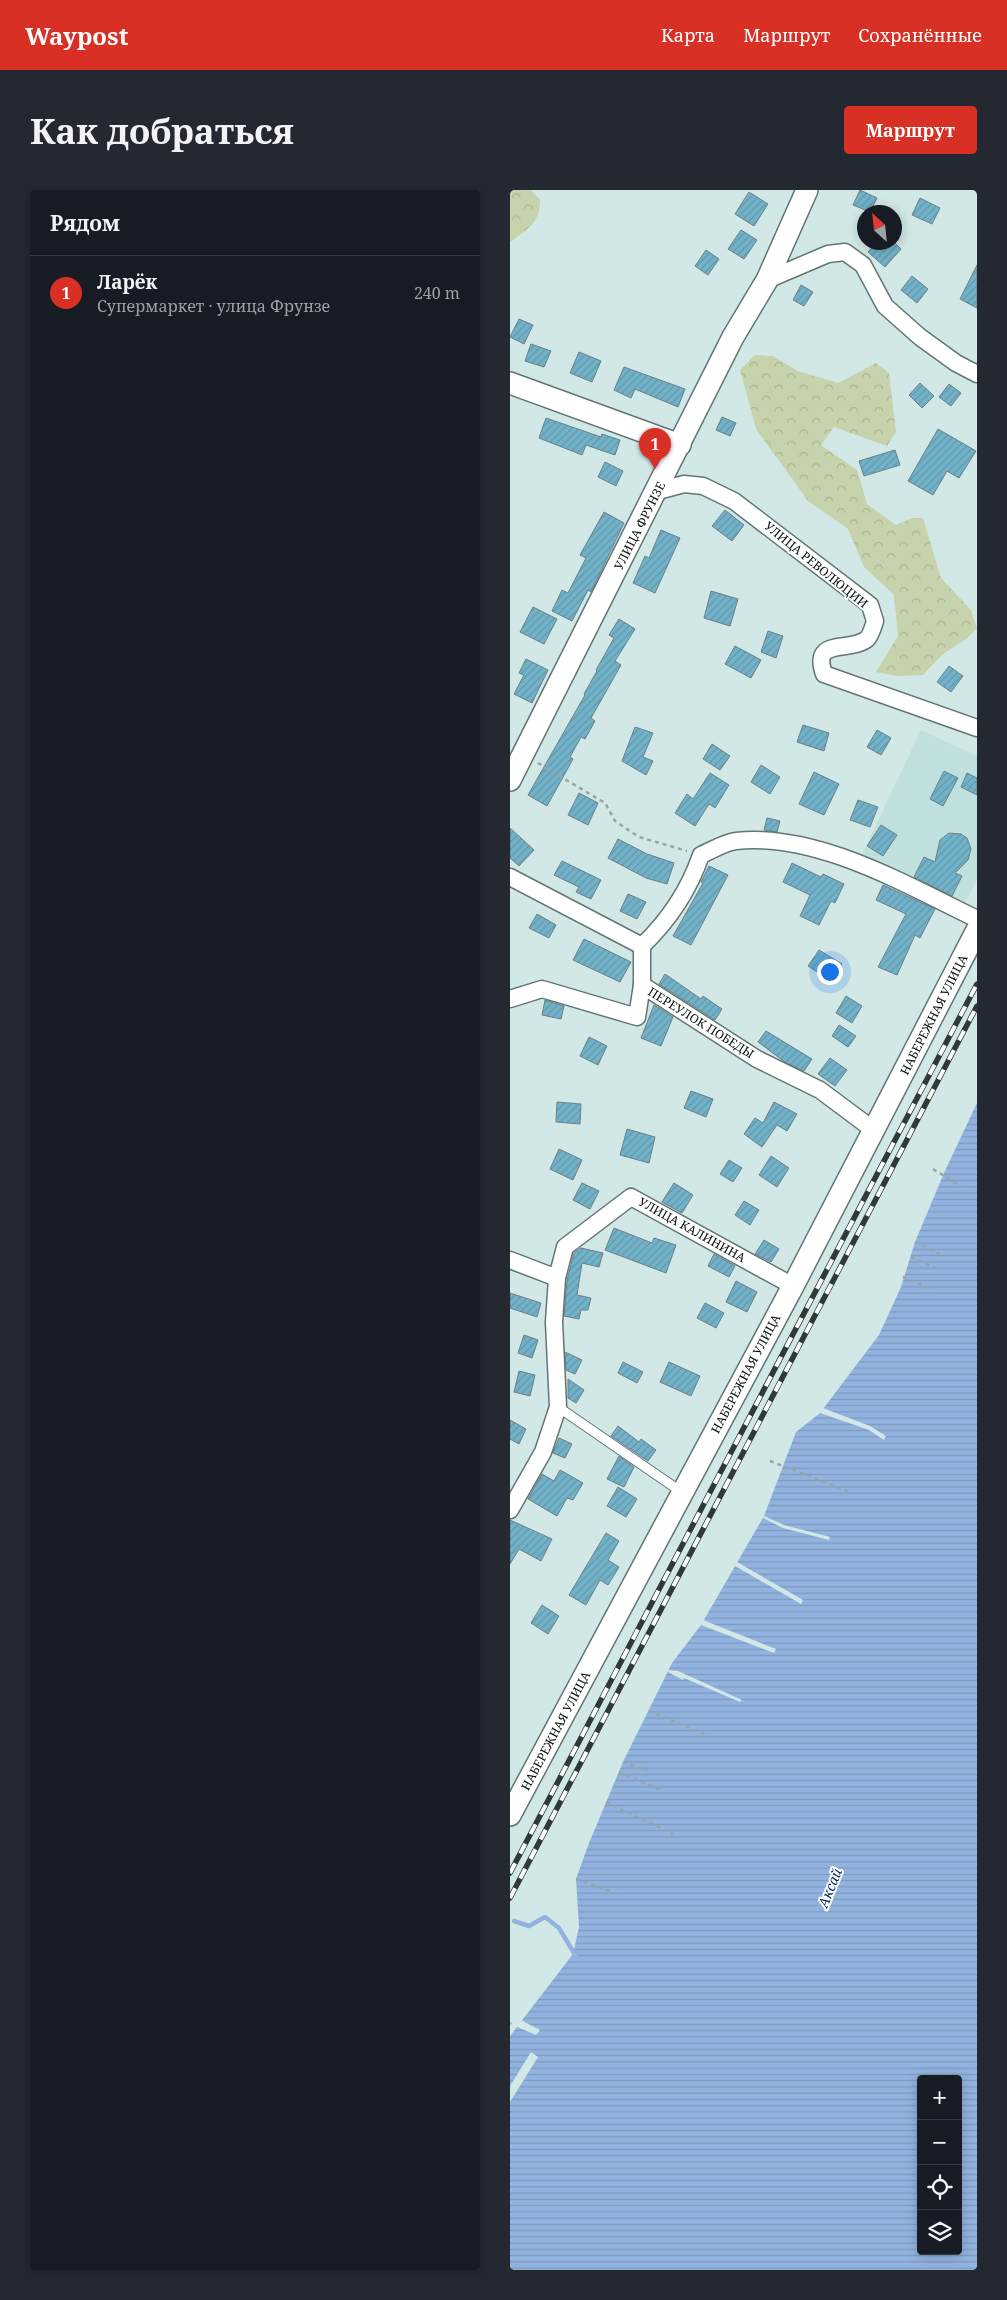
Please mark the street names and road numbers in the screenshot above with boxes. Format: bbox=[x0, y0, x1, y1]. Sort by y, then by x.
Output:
street label: УЛИЦА ФРУНЗЕ bbox=[610, 479, 669, 573]
street label: УЛИЦА РЕВОЛЮЦИИ bbox=[761, 517, 872, 612]
street label: НАБЕРЕЖНАЯ УЛИЦА bbox=[896, 951, 972, 1078]
street label: ПЕРЕУЛОК ПОБЕДЫ bbox=[645, 983, 758, 1062]
street label: УЛИЦА КАЛИНИНА bbox=[636, 1193, 749, 1266]
street label: НАБЕРЕЖНАЯ УЛИЦА bbox=[707, 1311, 785, 1436]
street label: НАБЕРЕЖНАЯ УЛИЦА bbox=[517, 1668, 595, 1793]

